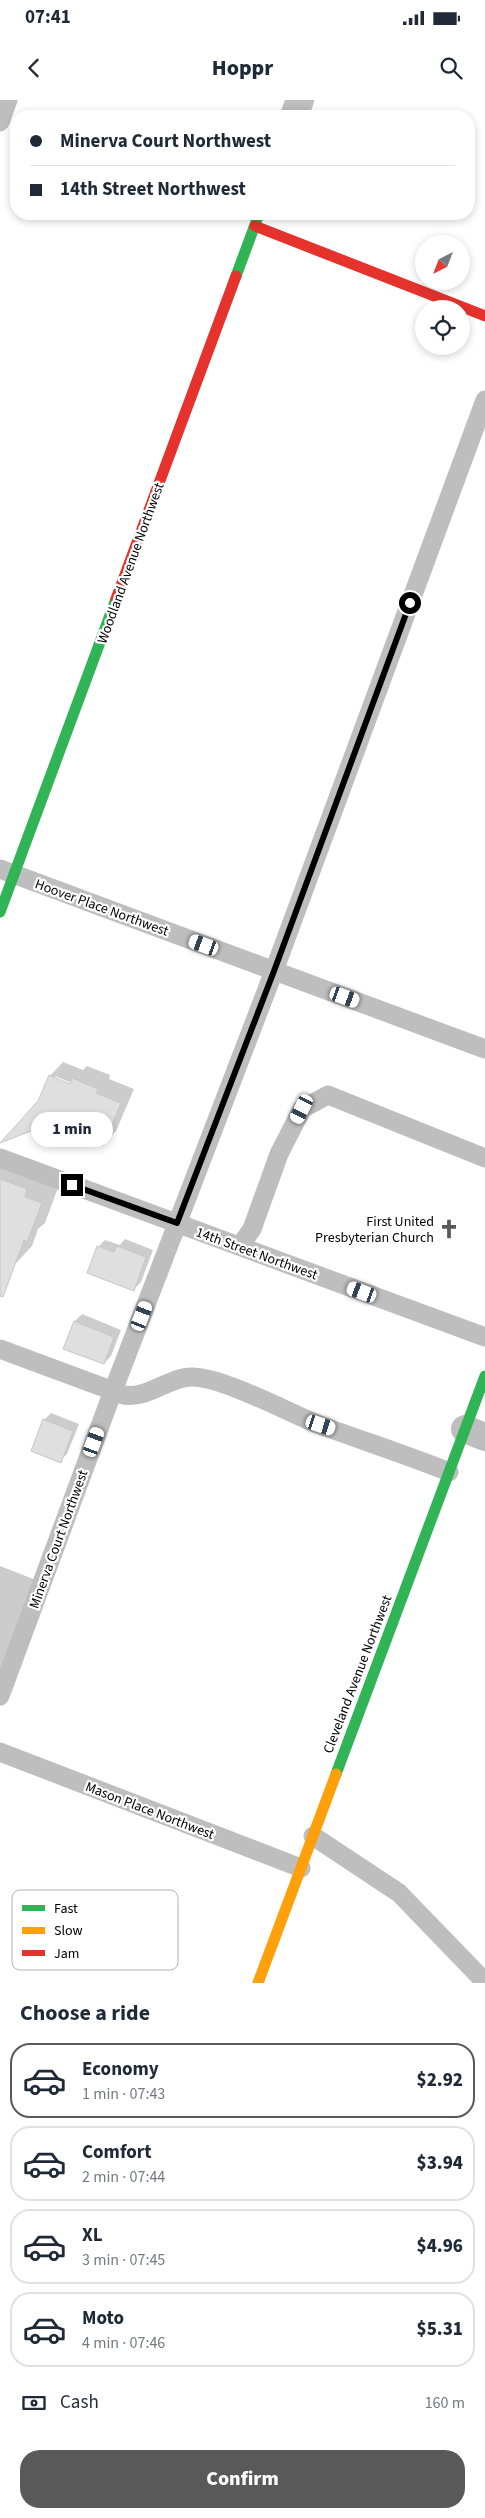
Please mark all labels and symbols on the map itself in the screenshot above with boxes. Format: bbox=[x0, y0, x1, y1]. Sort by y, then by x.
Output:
north arrow bbox=[415, 235, 470, 290]
street label: Woodland Avenue Northwest bbox=[92, 480, 169, 647]
route start bbox=[399, 592, 421, 614]
street label: Hoover Place Northwest bbox=[32, 874, 172, 942]
car bbox=[187, 933, 220, 957]
car bbox=[328, 985, 361, 1009]
car bbox=[288, 1092, 315, 1126]
callout: 1 min bbox=[31, 1112, 113, 1148]
route end bbox=[61, 1174, 83, 1196]
place label: First United Presbyterian Church bbox=[315, 1212, 434, 1248]
church icon: First United Presbyterian Church bbox=[438, 1218, 460, 1240]
street label: 14th Street Northwest bbox=[193, 1223, 320, 1285]
car bbox=[345, 1280, 378, 1304]
car bbox=[129, 1299, 154, 1333]
car bbox=[304, 1413, 337, 1437]
car bbox=[81, 1425, 106, 1459]
street label: Minerva Court Northwest bbox=[25, 1467, 93, 1611]
street label: Cleveland Avenue Northwest bbox=[319, 1592, 397, 1756]
street label: Mason Place Northwest bbox=[82, 1777, 217, 1845]
legend bbox=[12, 1890, 178, 1970]
text: Fast bbox=[54, 1899, 78, 1919]
text: Slow bbox=[54, 1921, 83, 1941]
text: Jam bbox=[54, 1944, 79, 1964]

